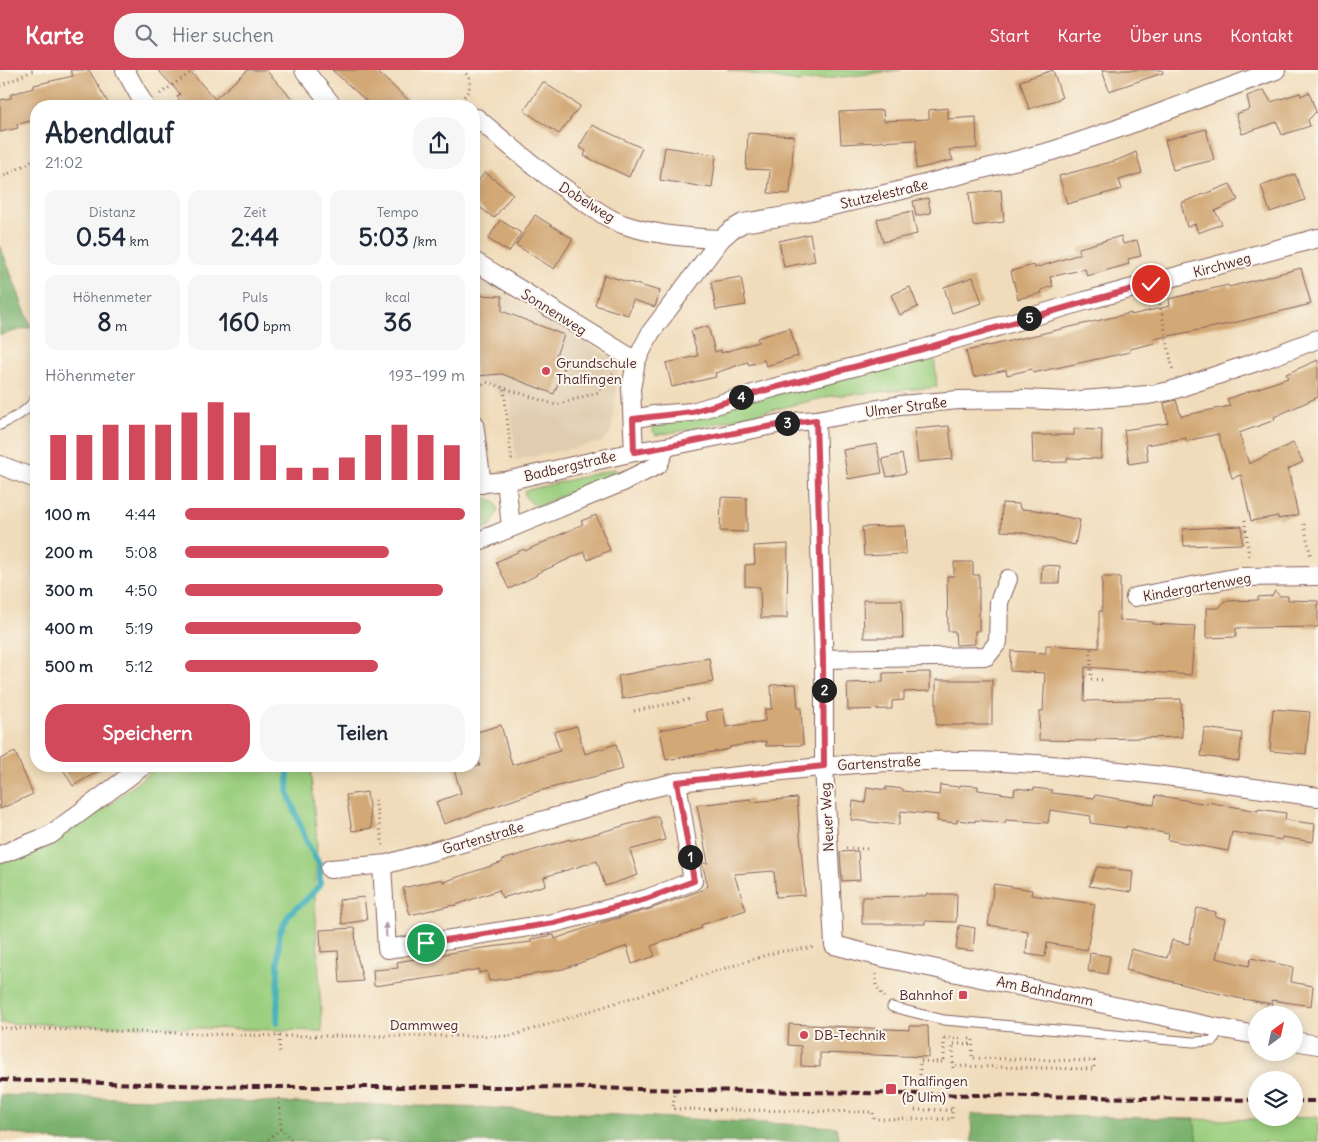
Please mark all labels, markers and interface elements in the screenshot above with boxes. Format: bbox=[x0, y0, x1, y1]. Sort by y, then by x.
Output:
search box bbox=[114, 13, 464, 58]
text: Karte bbox=[25, 20, 84, 50]
icon: search bbox=[132, 21, 160, 49]
text: Hier suchen bbox=[172, 23, 274, 47]
text: Start bbox=[990, 24, 1029, 47]
text: Karte bbox=[1057, 24, 1102, 47]
text: Über uns bbox=[1130, 24, 1202, 47]
text: Kontakt bbox=[1230, 24, 1293, 47]
text: Abendlauf bbox=[45, 115, 174, 151]
button: share bbox=[413, 117, 465, 169]
text: 21:02 bbox=[45, 152, 83, 172]
street label: Stutzelestraße bbox=[838, 175, 930, 213]
street label: Dobelweg bbox=[556, 178, 618, 226]
text: Distanz bbox=[89, 203, 136, 221]
text: Zeit bbox=[244, 203, 266, 221]
text: Tempo bbox=[377, 203, 419, 221]
text: 0.54 bbox=[76, 221, 126, 253]
text: 2:44 bbox=[231, 221, 279, 253]
text: 5:03 bbox=[358, 221, 409, 253]
text: km bbox=[126, 232, 149, 250]
text: /km bbox=[409, 232, 437, 250]
street label: Kirchweg bbox=[1191, 249, 1253, 281]
pin bbox=[1130, 263, 1172, 305]
icon: check bbox=[1137, 270, 1165, 298]
street label: Sonnenweg bbox=[518, 285, 590, 339]
text: Höhenmeter bbox=[73, 288, 152, 306]
text: Puls bbox=[242, 288, 268, 306]
text: kcal bbox=[385, 288, 410, 306]
text: 8 bbox=[97, 306, 112, 338]
text: 160 bbox=[219, 306, 260, 338]
text: 36 bbox=[383, 306, 412, 338]
pin: 5 bbox=[1016, 306, 1042, 330]
text: 5 bbox=[1025, 309, 1034, 327]
text: m bbox=[112, 317, 127, 335]
text: bpm bbox=[260, 317, 291, 335]
place label: Grundschule Thalfingen bbox=[556, 354, 637, 388]
text: Höhenmeter bbox=[45, 365, 136, 385]
text: 193–199 m bbox=[389, 365, 465, 385]
marker: Grundschule Thalfingen bbox=[540, 365, 552, 377]
pin: 4 bbox=[728, 384, 754, 410]
text: 4 bbox=[737, 388, 746, 406]
street label: Ulmer Straße bbox=[864, 393, 948, 421]
pin: 3 bbox=[774, 410, 800, 436]
text: 3 bbox=[784, 414, 791, 432]
street label: Badbergstraße bbox=[522, 447, 618, 485]
text: 100 m bbox=[45, 504, 90, 524]
text: 4:44 bbox=[125, 504, 156, 524]
text: 200 m bbox=[45, 542, 93, 562]
text: 5:08 bbox=[125, 542, 158, 562]
street label: Kindergartenweg bbox=[1142, 569, 1252, 605]
text: 300 m bbox=[45, 580, 93, 600]
text: 4:50 bbox=[125, 580, 158, 600]
text: 400 m bbox=[45, 618, 93, 638]
text: 5:19 bbox=[125, 618, 153, 638]
text: 500 m bbox=[45, 656, 93, 676]
text: 5:12 bbox=[125, 656, 153, 676]
pin: 2 bbox=[812, 678, 836, 702]
text: 2 bbox=[821, 681, 828, 699]
button: Speichern bbox=[45, 704, 250, 762]
button: Teilen bbox=[260, 704, 465, 762]
street label: Gartenstraße bbox=[837, 752, 921, 774]
street label: Neuer Weg bbox=[816, 782, 838, 852]
street label: Gartenstraße bbox=[440, 818, 526, 858]
pin: 1 bbox=[678, 844, 702, 870]
text: 1 bbox=[688, 848, 693, 866]
one-way arrow bbox=[382, 922, 390, 938]
pin bbox=[405, 922, 447, 964]
icon: arrive bbox=[412, 929, 440, 957]
street label: Am Bahndamm bbox=[995, 972, 1095, 1010]
place label: Bahnhof bbox=[899, 986, 953, 1004]
marker: Bahnhof bbox=[957, 989, 969, 1001]
north arrow bbox=[1248, 1006, 1302, 1061]
map controls bbox=[1248, 1006, 1303, 1126]
street label: Dammweg bbox=[390, 1016, 458, 1034]
place label: DB-Technik bbox=[814, 1026, 886, 1044]
marker: DB-Technik bbox=[798, 1029, 810, 1041]
button: layers bbox=[1248, 1071, 1303, 1126]
place label: Thalfingen (b Ulm) bbox=[902, 1072, 968, 1106]
marker: Thalfingen (b Ulm) bbox=[884, 1082, 898, 1096]

